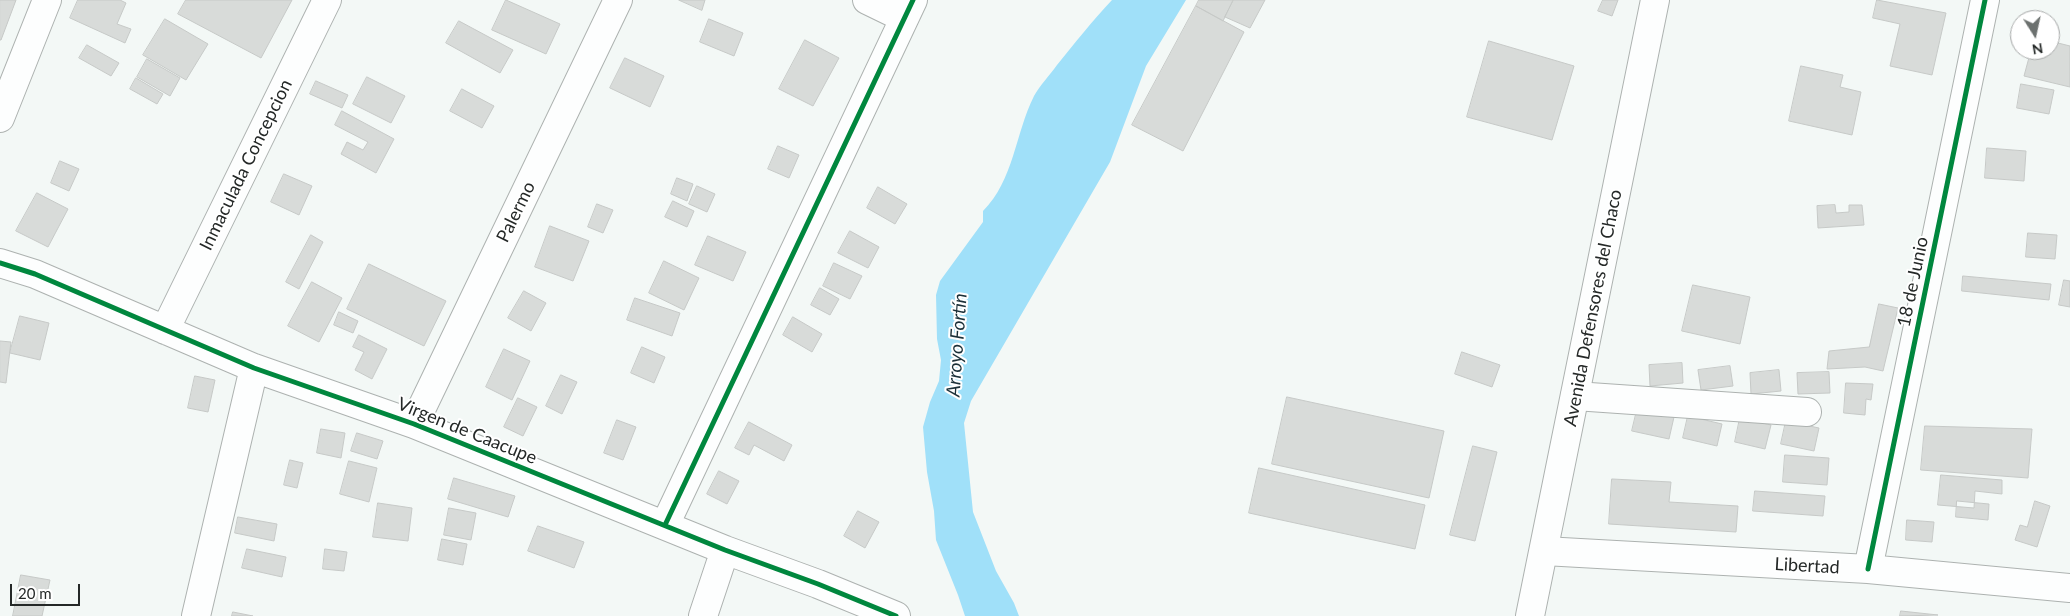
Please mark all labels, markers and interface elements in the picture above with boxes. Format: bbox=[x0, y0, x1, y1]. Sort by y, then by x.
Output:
north arrow bbox=[2010, 10, 2060, 60]
text: N bbox=[2031, 40, 2044, 59]
street label: Inmaculada Concepcion bbox=[195, 76, 297, 254]
street label: Palermo bbox=[492, 178, 540, 246]
street label: Avenida Defensores del Chaco bbox=[1559, 188, 1627, 428]
street label: 18 de Junio bbox=[1893, 235, 1933, 329]
water label: Arroyo Fortín bbox=[942, 292, 972, 398]
street label: Virgen de Caacupe bbox=[394, 393, 540, 469]
street label: Libertad bbox=[1774, 554, 1840, 578]
scale bar bbox=[12, 574, 82, 606]
text: 20 m bbox=[18, 584, 52, 602]

